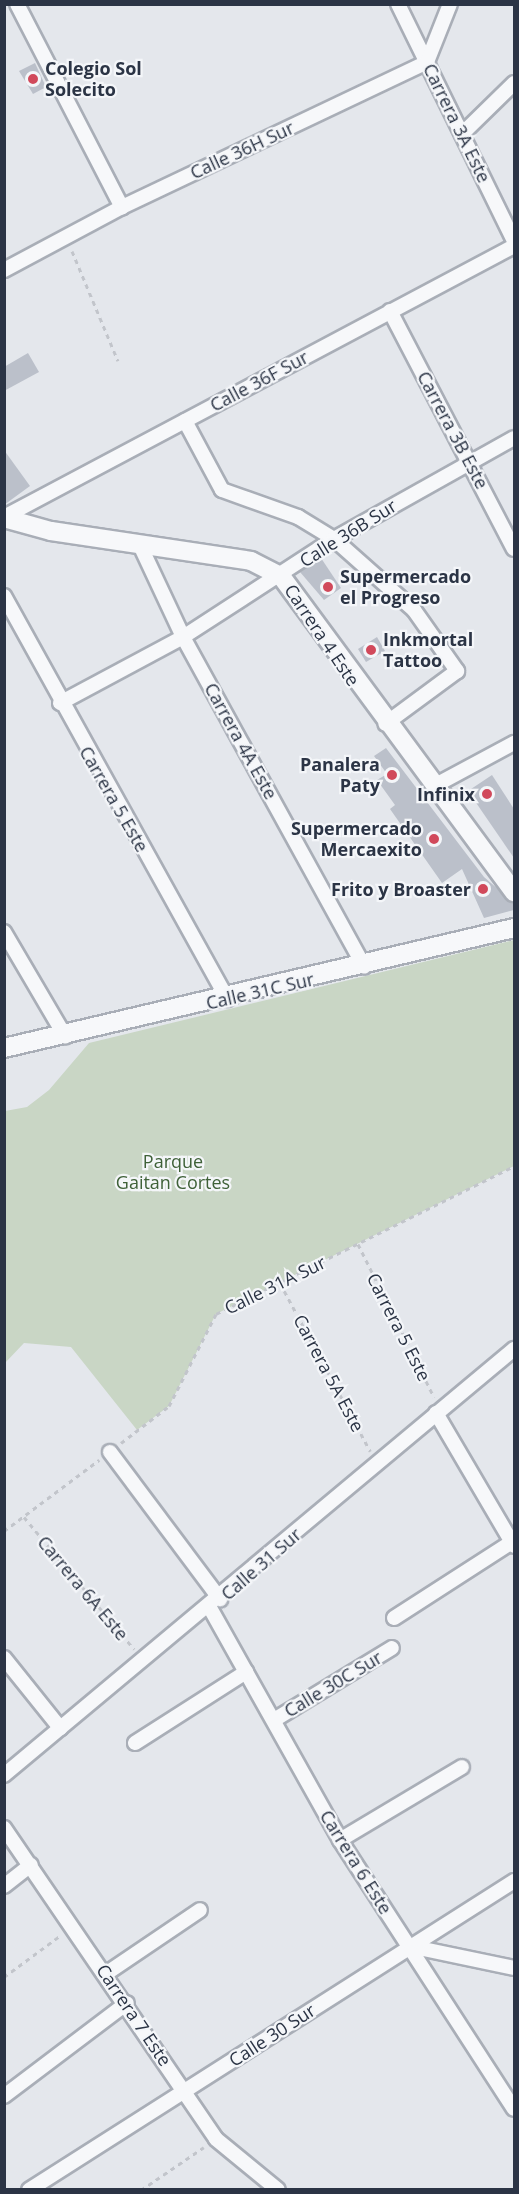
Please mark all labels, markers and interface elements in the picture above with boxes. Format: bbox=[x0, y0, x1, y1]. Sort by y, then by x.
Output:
place label: Colegio Sol Solecito bbox=[45, 58, 142, 100]
street label: Carrera 3A Este bbox=[419, 60, 495, 186]
marker: Colegio Sol Solecito bbox=[26, 72, 40, 86]
street label: Calle 36H Sur bbox=[187, 117, 297, 183]
street label: Calle 36F Sur bbox=[206, 346, 312, 416]
street label: Carrera 3B Este bbox=[413, 368, 493, 492]
street label: Calle 36B Sur bbox=[295, 495, 401, 571]
place label: Supermercado el Progreso bbox=[340, 566, 471, 608]
street label: Carrera 4 Este bbox=[280, 580, 364, 690]
marker: Supermercado el Progreso bbox=[321, 580, 335, 594]
place label: Inkmortal Tattoo bbox=[383, 629, 473, 672]
marker: Inkmortal Tattoo bbox=[364, 643, 378, 657]
street label: Carrera 4A Este bbox=[200, 679, 282, 803]
street label: Carrera 5 Este bbox=[75, 742, 153, 856]
place label: Panalera Paty bbox=[300, 754, 380, 796]
marker: Panalera Paty bbox=[385, 768, 399, 782]
place label: Infinix bbox=[417, 783, 475, 805]
marker: Infinix bbox=[480, 787, 494, 801]
place label: Supermercado Mercaexito bbox=[291, 818, 422, 860]
marker: Supermercado Mercaexito bbox=[427, 832, 441, 846]
place label: Frito y Broaster bbox=[331, 878, 471, 900]
marker: Frito y Broaster bbox=[476, 882, 490, 896]
street label: Calle 31C Sur bbox=[204, 968, 316, 1014]
park label: Parque Gaitan Cortes bbox=[116, 1151, 230, 1194]
street label: Calle 31A Sur bbox=[221, 1251, 329, 1319]
street label: Carrera 5 Este bbox=[363, 1269, 435, 1385]
street label: Carrera 5A Este bbox=[289, 1311, 369, 1435]
street label: Calle 31 Sur bbox=[217, 1523, 305, 1605]
street label: Carrera 6A Este bbox=[33, 1531, 133, 1645]
street label: Calle 30C Sur bbox=[280, 1646, 386, 1722]
street label: Carrera 6 Este bbox=[316, 1806, 396, 1918]
street label: Carrera 7 Este bbox=[92, 1960, 176, 2070]
street label: Calle 30 Sur bbox=[225, 1999, 319, 2071]

